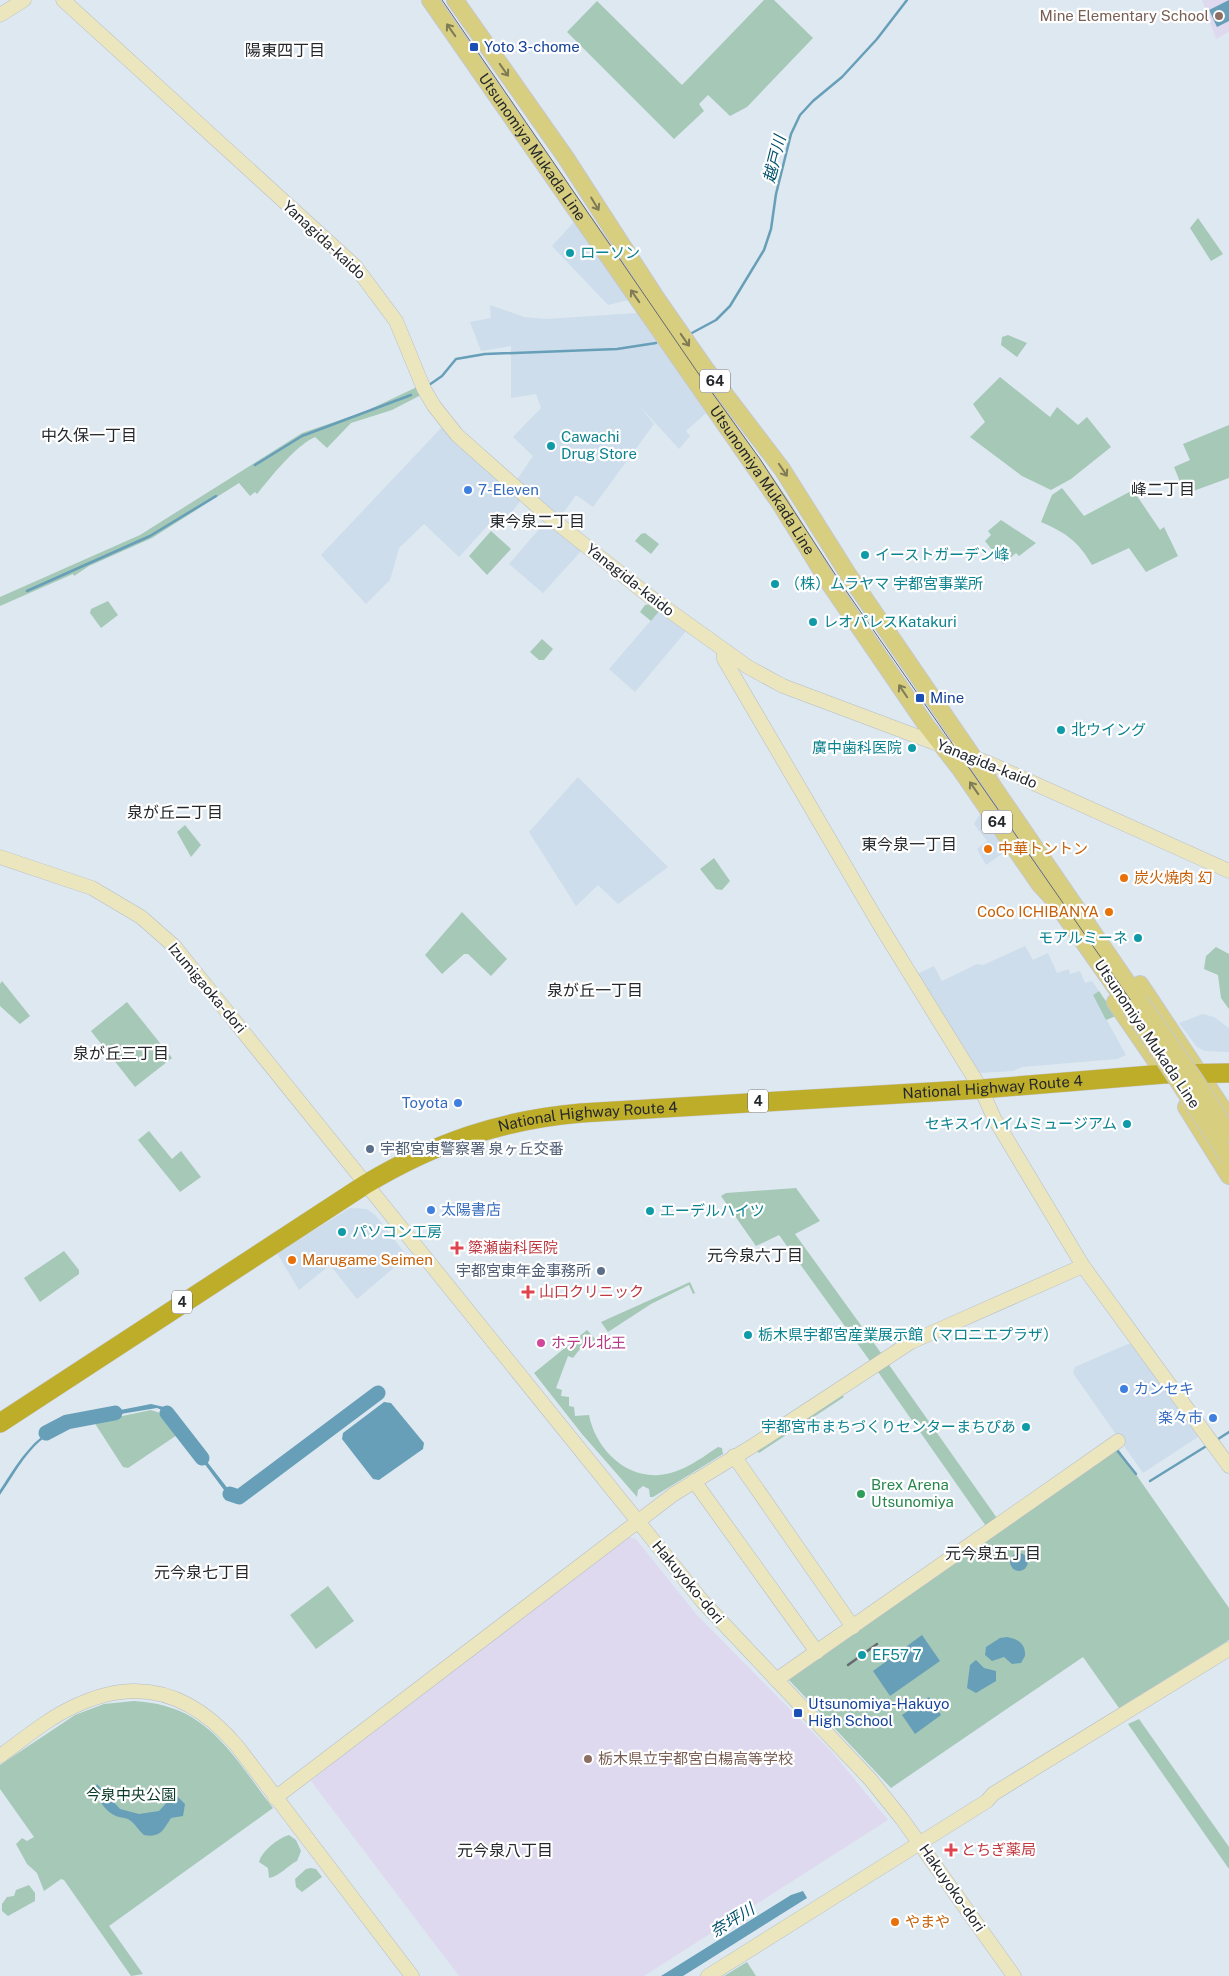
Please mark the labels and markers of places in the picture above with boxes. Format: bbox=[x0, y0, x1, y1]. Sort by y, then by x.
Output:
place label: Mine Elementary School bbox=[1040, 7, 1209, 24]
marker: Mine Elementary School bbox=[1213, 10, 1225, 22]
place label: Yoto 3-chome bbox=[484, 38, 580, 55]
marker: Yoto 3-chome bbox=[468, 41, 480, 53]
place label: ローソン bbox=[580, 244, 640, 261]
marker: ローソン bbox=[564, 247, 576, 259]
place label: Cawachi Drug Store bbox=[561, 428, 637, 462]
marker: Cawachi Drug Store bbox=[545, 440, 557, 452]
place label: 7-Eleven bbox=[478, 481, 539, 498]
marker: 7-Eleven bbox=[462, 484, 474, 496]
place label: イーストガーデン峰 bbox=[875, 546, 1009, 563]
marker: イーストガーデン峰 bbox=[859, 549, 871, 561]
place label: （株）ムラヤマ 宇都宮事業所 bbox=[785, 575, 983, 592]
marker: （株）ムラヤマ 宇都宮事業所 bbox=[769, 578, 781, 590]
place label: レオパレスKatakuri bbox=[823, 613, 957, 630]
marker: レオパレスKatakuri bbox=[807, 616, 819, 628]
place label: Mine bbox=[930, 689, 964, 706]
marker: Mine bbox=[914, 692, 926, 704]
place label: 北ウイング bbox=[1071, 721, 1146, 738]
marker: 北ウイング bbox=[1055, 724, 1067, 736]
place label: 廣中歯科医院 bbox=[812, 739, 902, 756]
marker: 廣中歯科医院 bbox=[906, 742, 918, 754]
place label: 中華トントン bbox=[998, 840, 1088, 857]
marker: 中華トントン bbox=[982, 843, 994, 855]
place label: 炭火焼肉 幻 bbox=[1134, 869, 1213, 886]
marker: 炭火焼肉 幻 bbox=[1118, 872, 1130, 884]
place label: CoCo ICHIBANYA bbox=[977, 903, 1099, 920]
marker: CoCo ICHIBANYA bbox=[1103, 906, 1115, 918]
place label: モアルミーネ bbox=[1038, 929, 1128, 946]
marker: モアルミーネ bbox=[1132, 932, 1144, 944]
place label: Toyota bbox=[402, 1094, 448, 1111]
marker: Toyota bbox=[452, 1097, 464, 1109]
place label: セキスイハイムミュージアム bbox=[925, 1115, 1117, 1132]
marker: セキスイハイムミュージアム bbox=[1121, 1118, 1133, 1130]
place label: 宇都宮東警察署 泉ヶ丘交番 bbox=[380, 1140, 564, 1157]
marker: 宇都宮東警察署 泉ヶ丘交番 bbox=[364, 1143, 376, 1155]
place label: 太陽書店 bbox=[441, 1201, 501, 1218]
place label: エーデルハイツ bbox=[660, 1202, 765, 1219]
marker: 太陽書店 bbox=[425, 1204, 437, 1216]
marker: エーデルハイツ bbox=[644, 1205, 656, 1217]
place label: パソコン工房 bbox=[352, 1223, 442, 1240]
marker: パソコン工房 bbox=[336, 1226, 348, 1238]
place label: 簗瀬歯科医院 bbox=[468, 1239, 558, 1256]
marker: 簗瀬歯科医院 bbox=[450, 1241, 464, 1255]
place label: Marugame Seimen bbox=[302, 1251, 433, 1268]
marker: Marugame Seimen bbox=[286, 1254, 298, 1266]
place label: 宇都宮東年金事務所 bbox=[456, 1262, 591, 1279]
marker: 宇都宮東年金事務所 bbox=[595, 1265, 607, 1277]
place label: 山口クリニック bbox=[539, 1283, 644, 1300]
marker: 山口クリニック bbox=[521, 1285, 535, 1299]
place label: 栃木県宇都宮産業展示館（マロニエプラザ） bbox=[758, 1326, 1058, 1343]
marker: 栃木県宇都宮産業展示館（マロニエプラザ） bbox=[742, 1329, 754, 1341]
place label: ホテル北王 bbox=[551, 1334, 626, 1351]
marker: ホテル北王 bbox=[535, 1337, 547, 1349]
place label: カンセキ bbox=[1134, 1380, 1194, 1397]
marker: カンセキ bbox=[1118, 1383, 1130, 1395]
place label: 楽々市 bbox=[1158, 1409, 1203, 1426]
marker: 楽々市 bbox=[1207, 1412, 1219, 1424]
place label: 宇都宮市まちづくりセンターまちぴあ bbox=[761, 1418, 1016, 1435]
marker: 宇都宮市まちづくりセンターまちぴあ bbox=[1020, 1421, 1032, 1433]
place label: Brex Arena Utsunomiya bbox=[871, 1476, 954, 1510]
marker: Brex Arena Utsunomiya bbox=[855, 1488, 867, 1500]
place label: EF57 7 bbox=[872, 1646, 922, 1663]
marker: EF57 7 bbox=[856, 1649, 868, 1661]
place label: Utsunomiya-Hakuyo High School bbox=[808, 1695, 950, 1729]
marker: Utsunomiya-Hakuyo High School bbox=[792, 1707, 804, 1719]
place label: 栃木県立宇都宮白楊高等学校 bbox=[598, 1750, 793, 1767]
marker: 栃木県立宇都宮白楊高等学校 bbox=[582, 1753, 594, 1765]
place label: とちぎ薬局 bbox=[961, 1841, 1036, 1858]
marker: とちぎ薬局 bbox=[945, 1844, 957, 1856]
place label: やまや bbox=[905, 1913, 950, 1930]
marker: やまや bbox=[889, 1916, 901, 1928]

